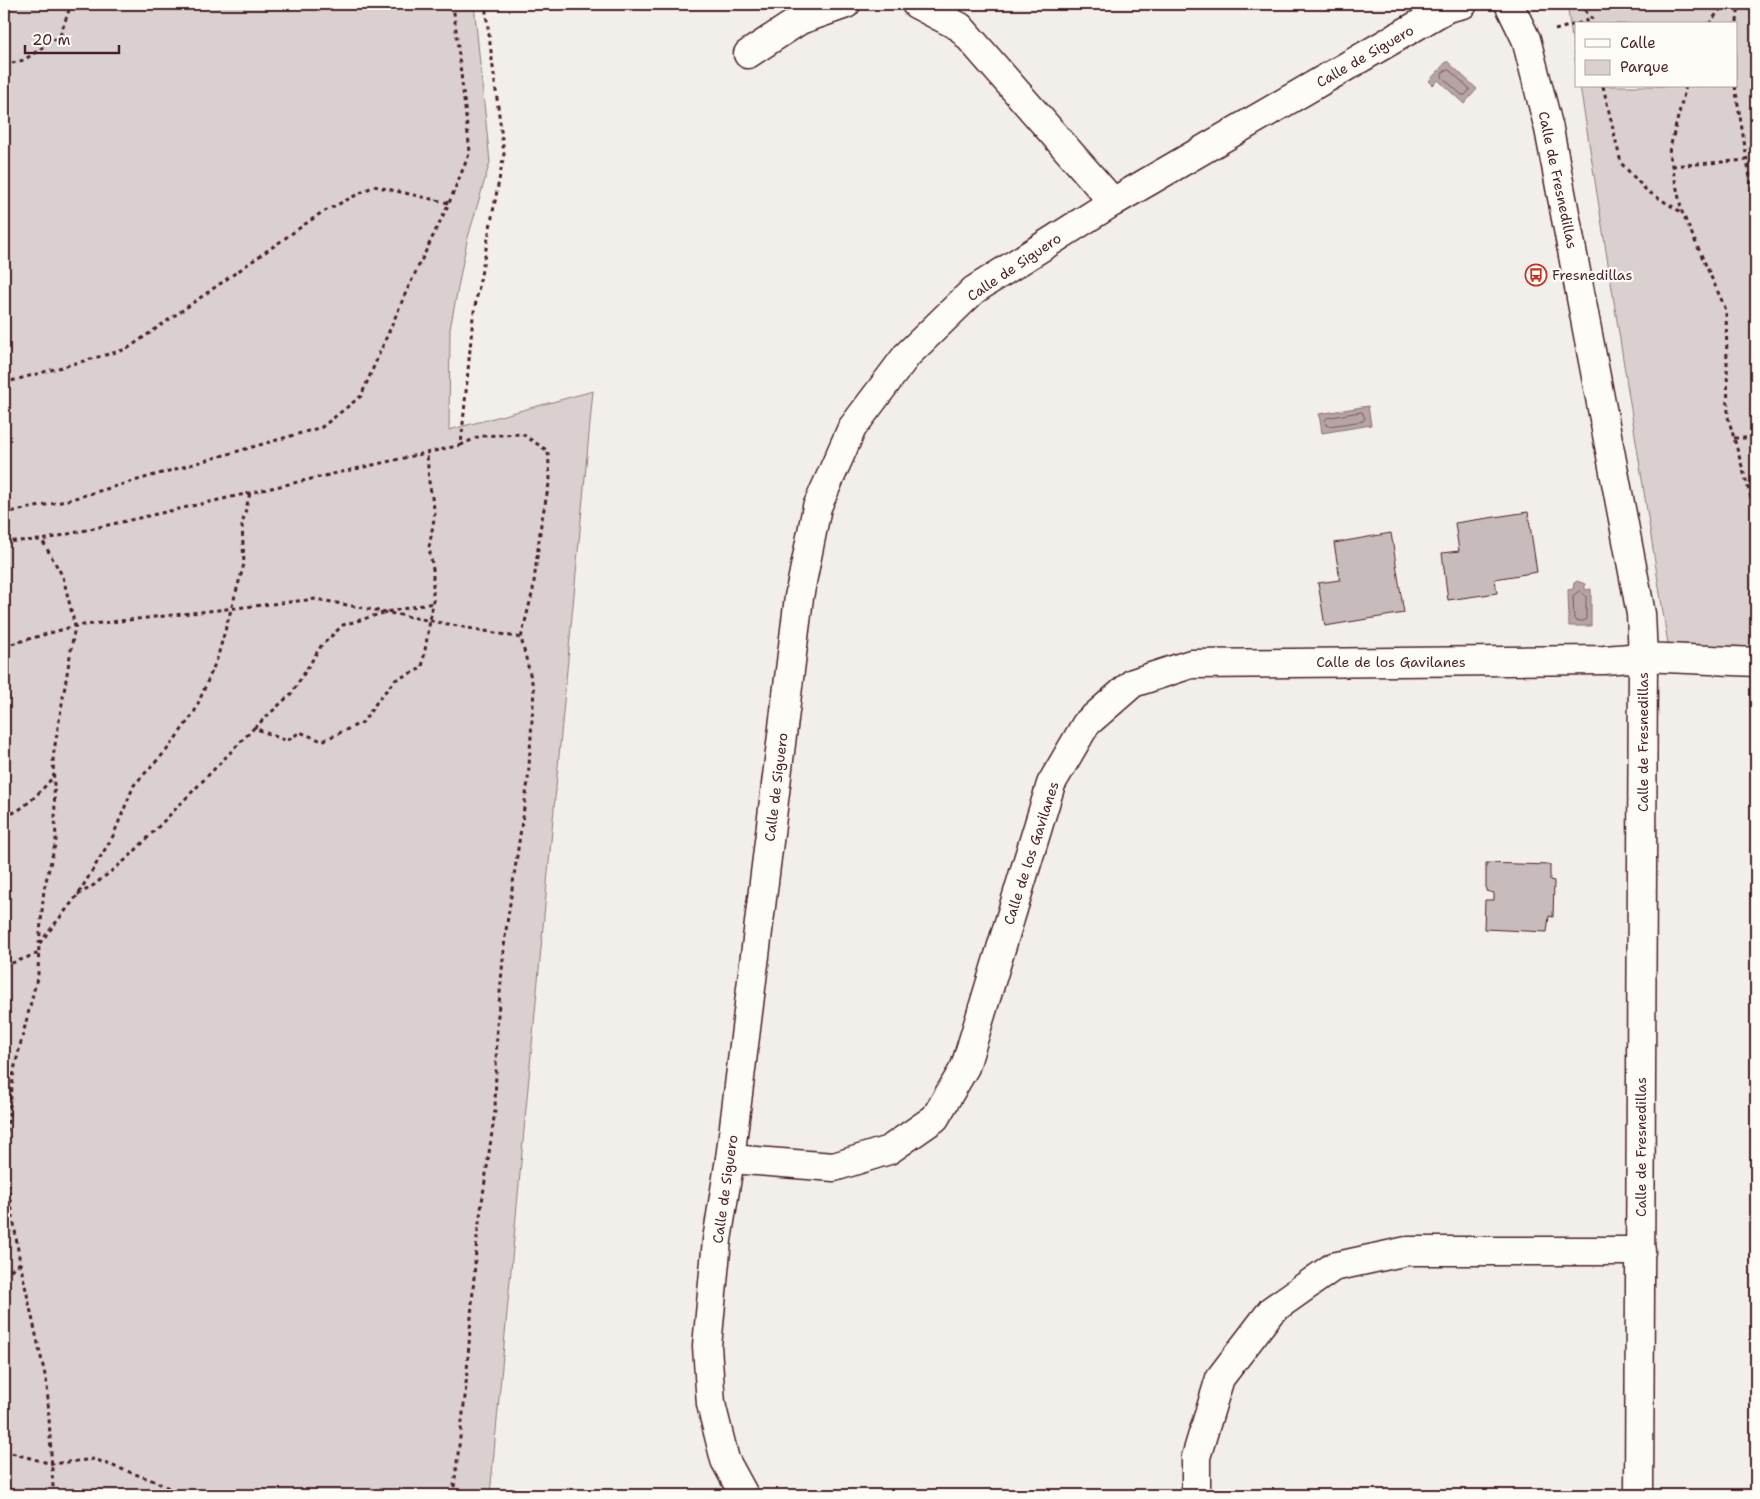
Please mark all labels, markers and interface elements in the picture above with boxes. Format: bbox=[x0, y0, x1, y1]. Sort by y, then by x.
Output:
street label: Calle de Siguero bbox=[1313, 21, 1417, 91]
scale bar bbox=[25, 22, 119, 54]
legend bbox=[1575, 22, 1738, 88]
text: 20 m bbox=[32, 30, 71, 50]
text: Calle bbox=[1620, 33, 1656, 53]
text: Parque bbox=[1620, 57, 1669, 77]
street label: Calle de Fresnedillas bbox=[1535, 110, 1581, 250]
street label: Calle de Siguero bbox=[964, 229, 1064, 305]
bus stop icon: Fresnedillas bbox=[1524, 263, 1548, 287]
place label: Fresnedillas bbox=[1552, 266, 1632, 284]
street label: Calle de los Gavilanes bbox=[1316, 653, 1466, 671]
street label: Calle de Fresnedillas bbox=[1634, 672, 1652, 812]
street label: Calle de Siguero bbox=[760, 732, 792, 842]
street label: Calle de los Gavilanes bbox=[999, 779, 1063, 927]
street label: Calle de Fresnedillas bbox=[1632, 1077, 1650, 1217]
street label: Calle de Siguero bbox=[708, 1134, 742, 1244]

